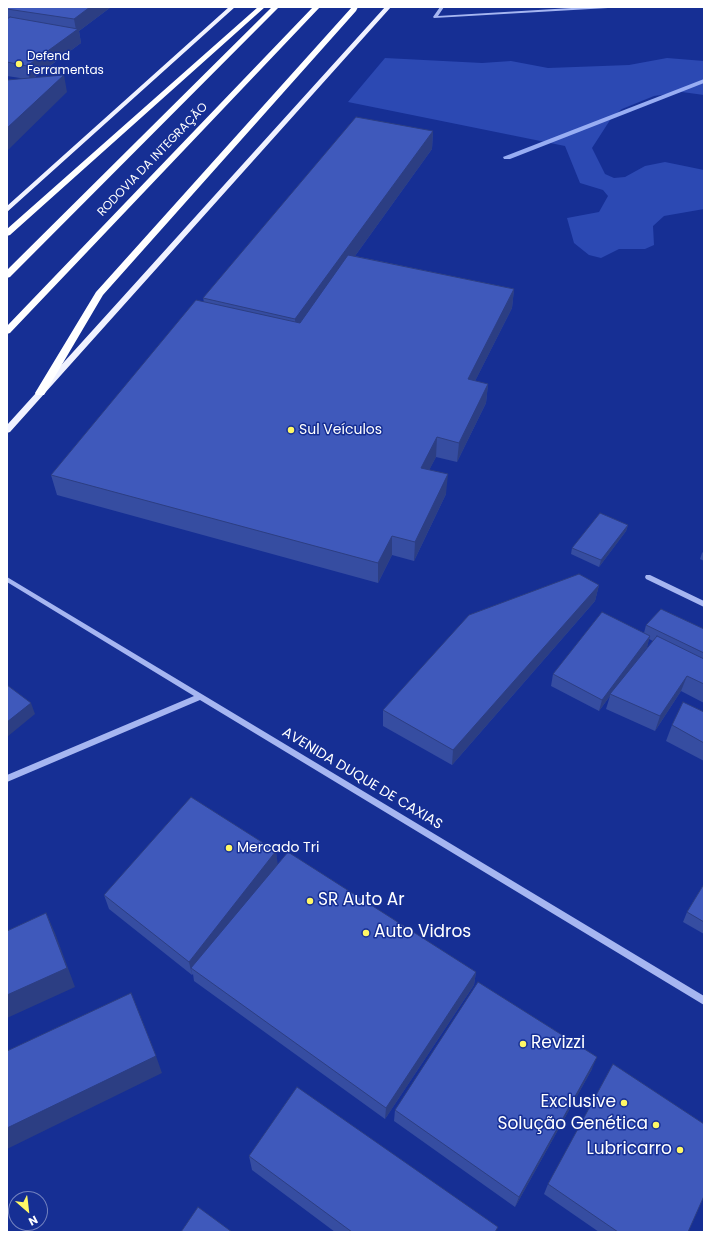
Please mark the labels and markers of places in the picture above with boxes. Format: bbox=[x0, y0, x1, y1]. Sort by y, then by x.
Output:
place label: Defend Ferramentas bbox=[27, 50, 104, 78]
marker: Defend Ferramentas bbox=[14, 59, 24, 69]
place label: Sul Veículos bbox=[299, 422, 382, 438]
marker: Sul Veículos bbox=[286, 425, 296, 435]
place label: Mercado Tri bbox=[237, 840, 319, 856]
marker: Mercado Tri bbox=[224, 843, 234, 853]
place label: SR Auto Ar bbox=[318, 891, 405, 911]
marker: SR Auto Ar bbox=[305, 896, 315, 906]
place label: Auto Vidros bbox=[374, 923, 471, 943]
marker: Auto Vidros bbox=[361, 928, 371, 938]
place label: Revizzi bbox=[531, 1034, 585, 1054]
marker: Revizzi bbox=[518, 1039, 528, 1049]
place label: Exclusive bbox=[541, 1093, 616, 1113]
marker: Exclusive bbox=[619, 1098, 629, 1108]
place label: Solução Genética bbox=[497, 1115, 648, 1135]
marker: Solução Genética bbox=[651, 1120, 661, 1130]
place label: Lubricarro bbox=[586, 1140, 672, 1160]
marker: Lubricarro bbox=[675, 1145, 685, 1155]

